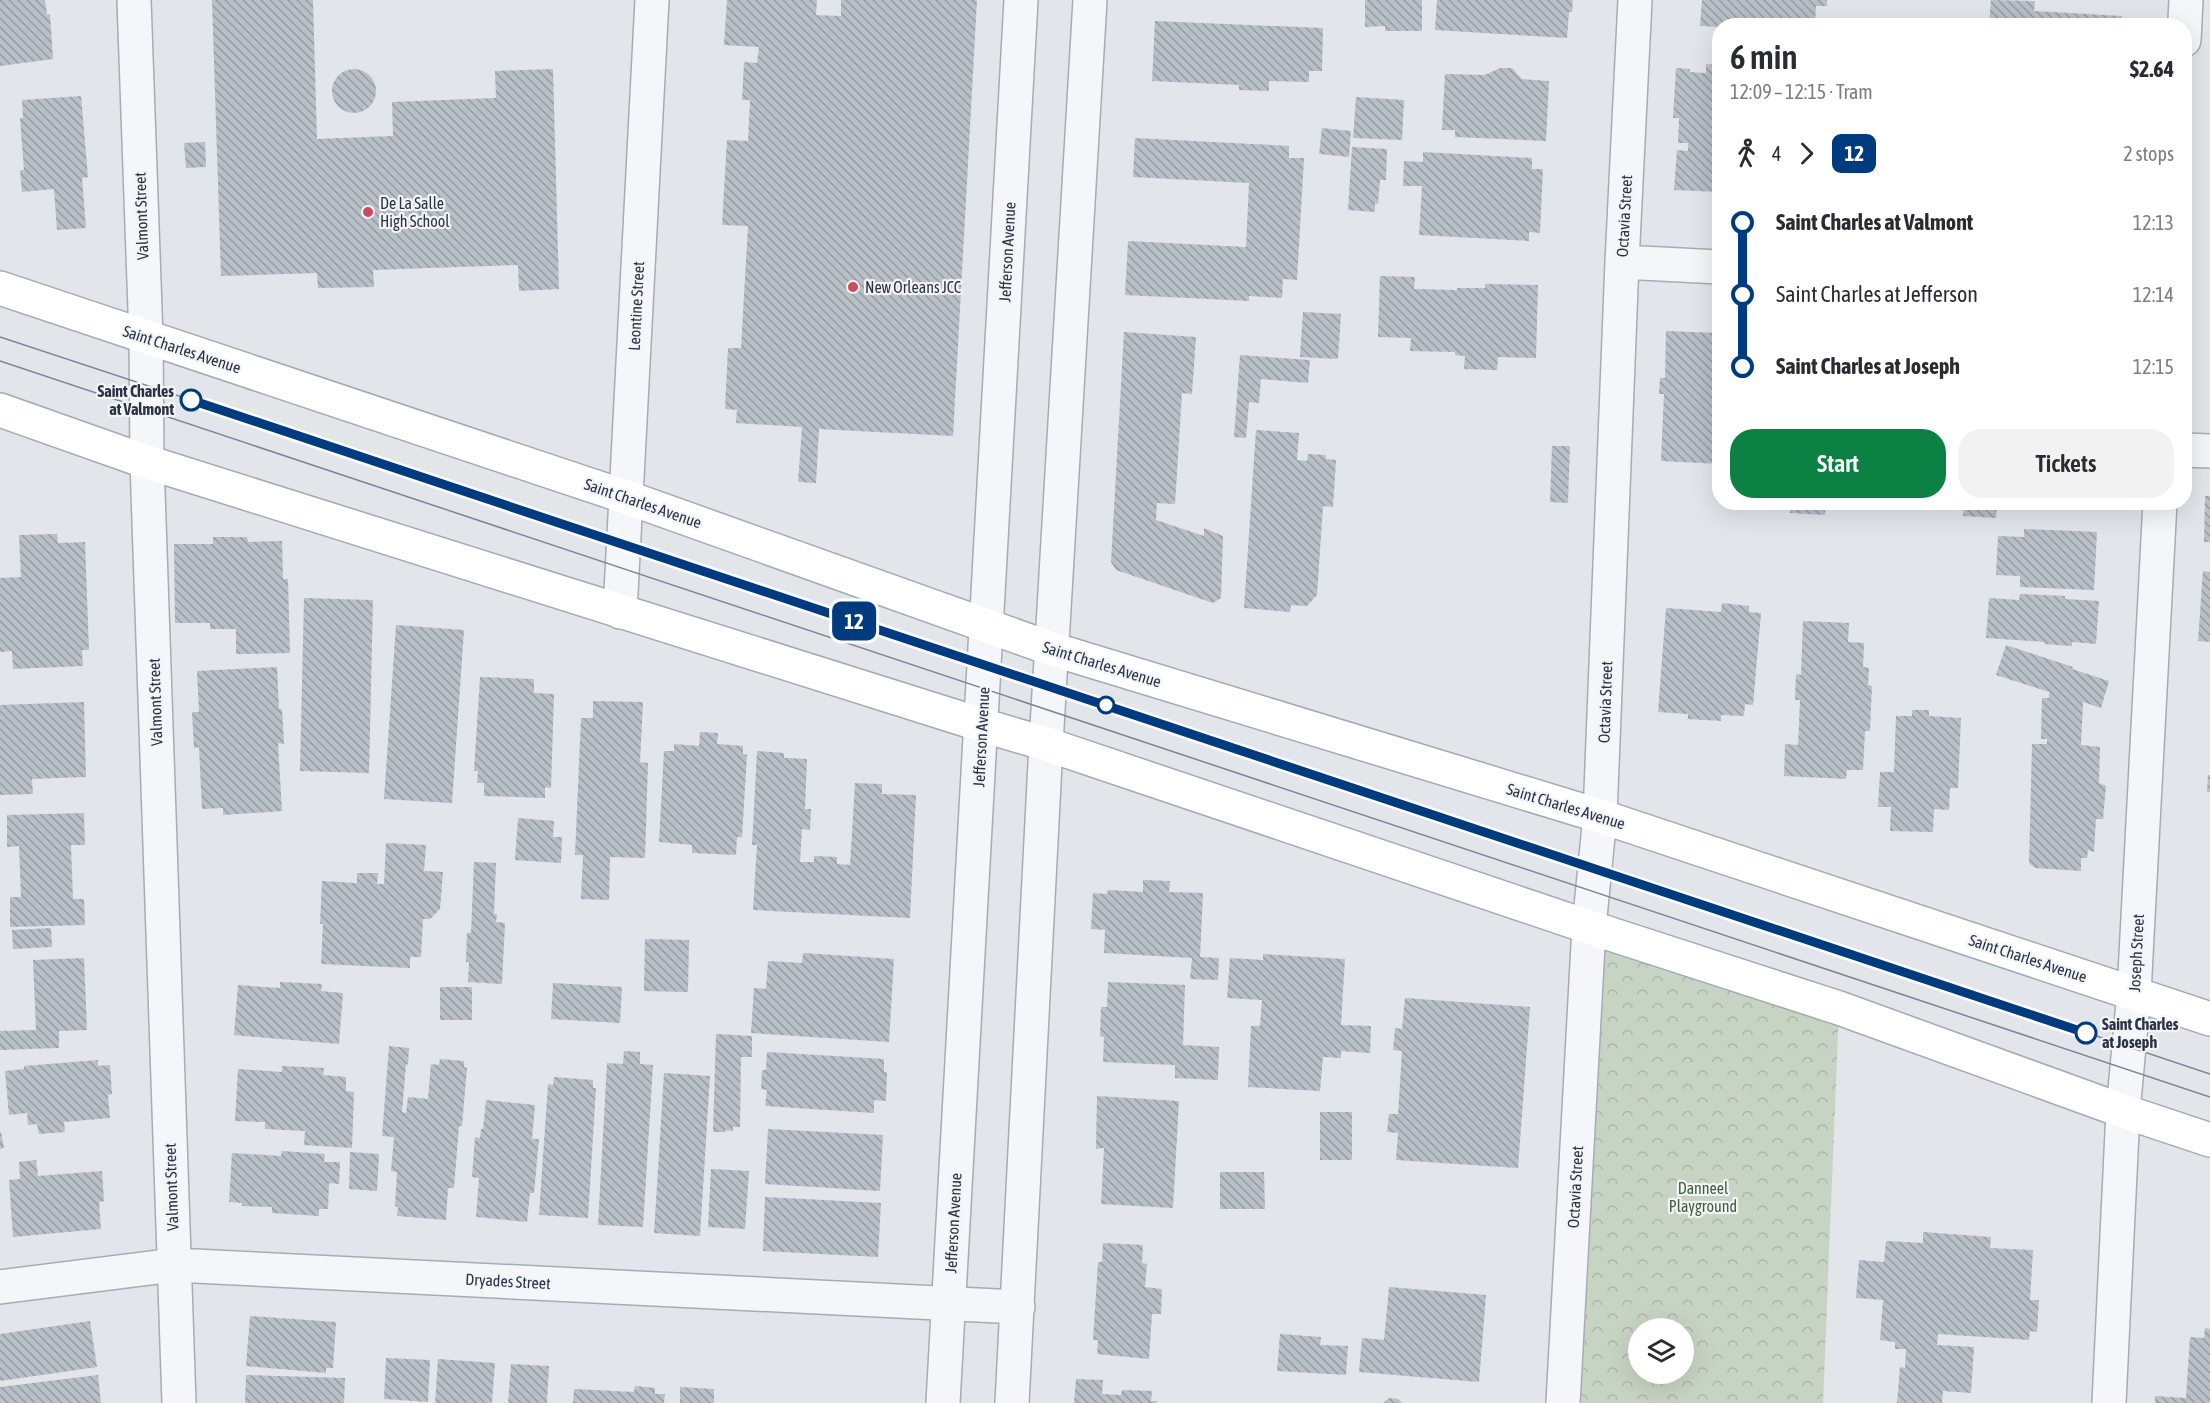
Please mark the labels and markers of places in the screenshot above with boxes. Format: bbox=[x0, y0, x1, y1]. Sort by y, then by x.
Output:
place label: De La Salle High School bbox=[380, 194, 450, 231]
marker: De La Salle High School bbox=[361, 205, 375, 219]
place label: New Orleans JCC bbox=[865, 278, 961, 296]
marker: New Orleans JCC bbox=[846, 280, 860, 294]
place label: Saint Charles at Valmont bbox=[97, 382, 174, 418]
marker: Saint Charles at Valmont bbox=[180, 389, 202, 411]
unlabelled marker bbox=[1097, 696, 1115, 714]
place label: Saint Charles at Joseph bbox=[2102, 1015, 2179, 1051]
marker: Saint Charles at Joseph bbox=[2075, 1022, 2097, 1044]

